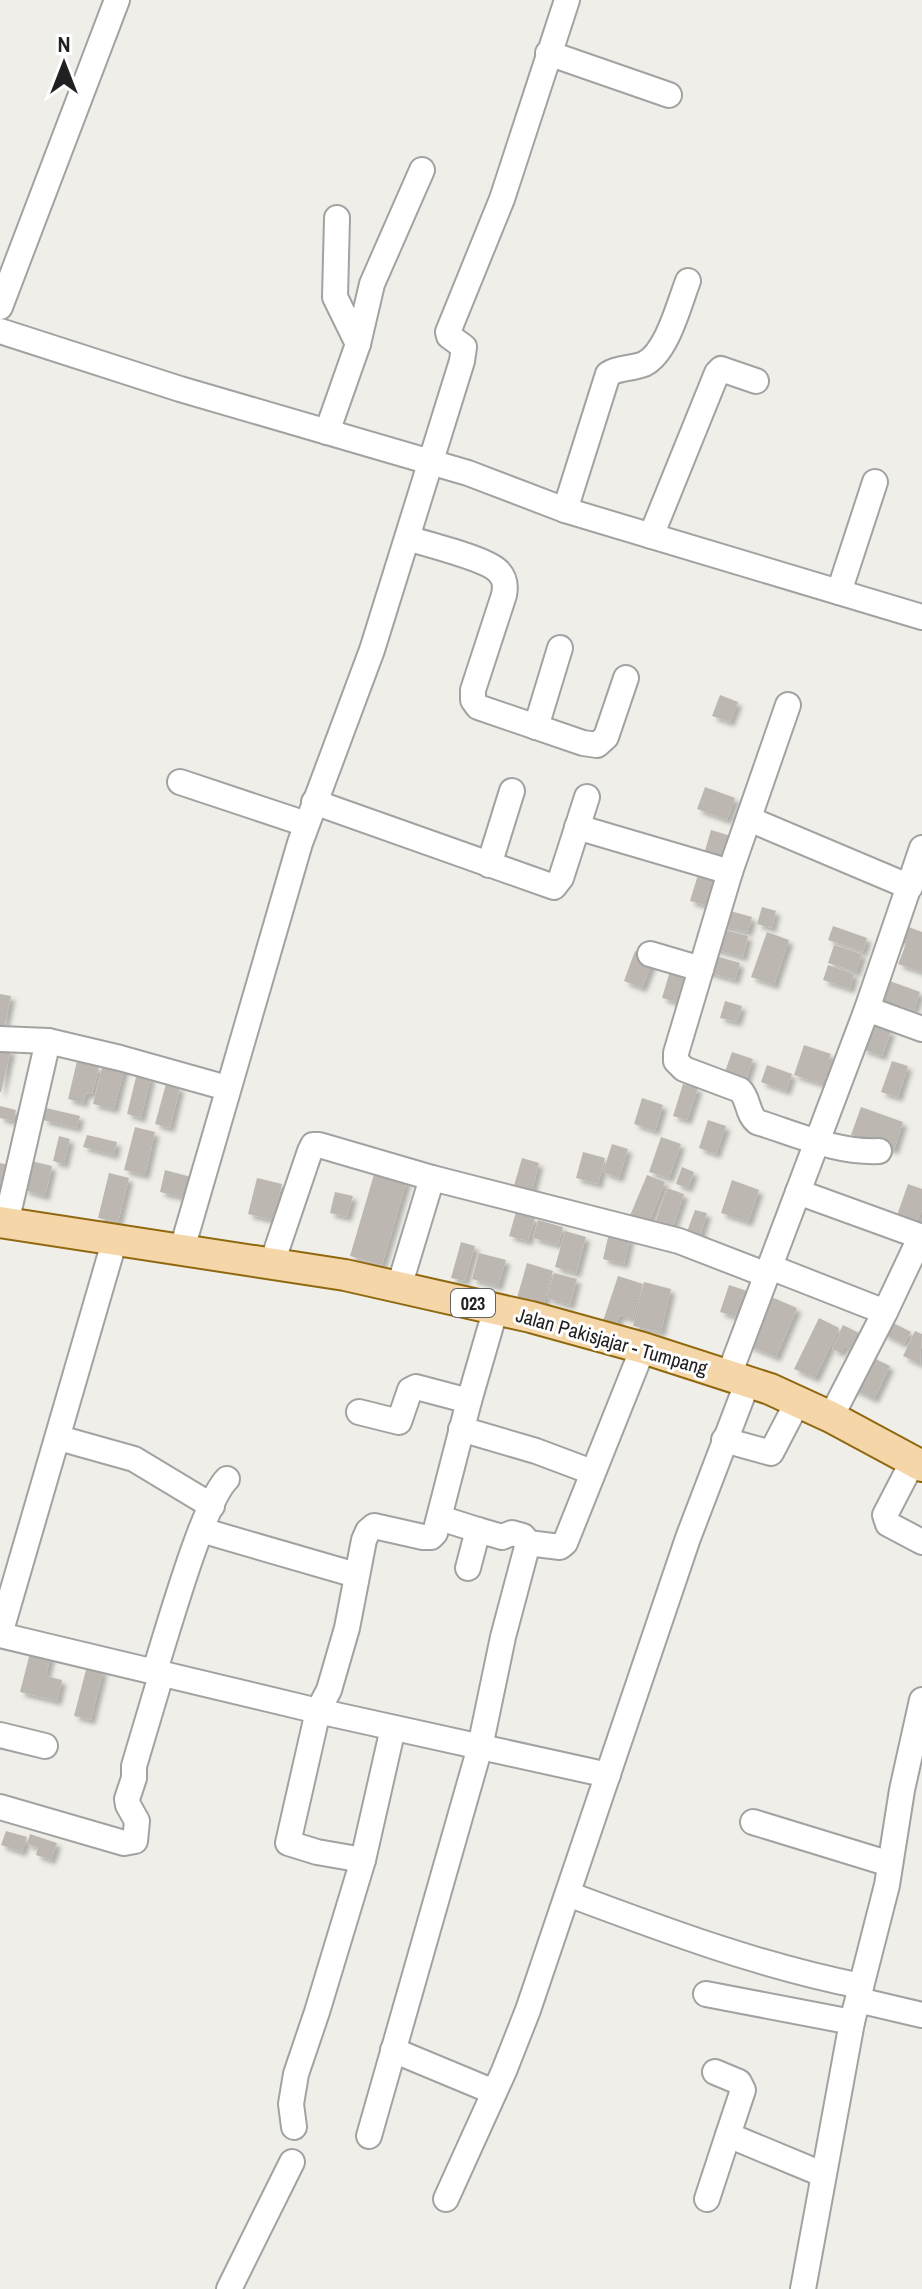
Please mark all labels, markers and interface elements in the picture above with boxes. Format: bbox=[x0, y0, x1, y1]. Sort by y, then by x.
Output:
north arrow bbox=[24, 24, 104, 104]
text: N bbox=[57, 29, 71, 59]
road number: 023 bbox=[451, 1289, 495, 1317]
street label: Jalan Pakisjajar - Tumpang bbox=[513, 1301, 711, 1381]

